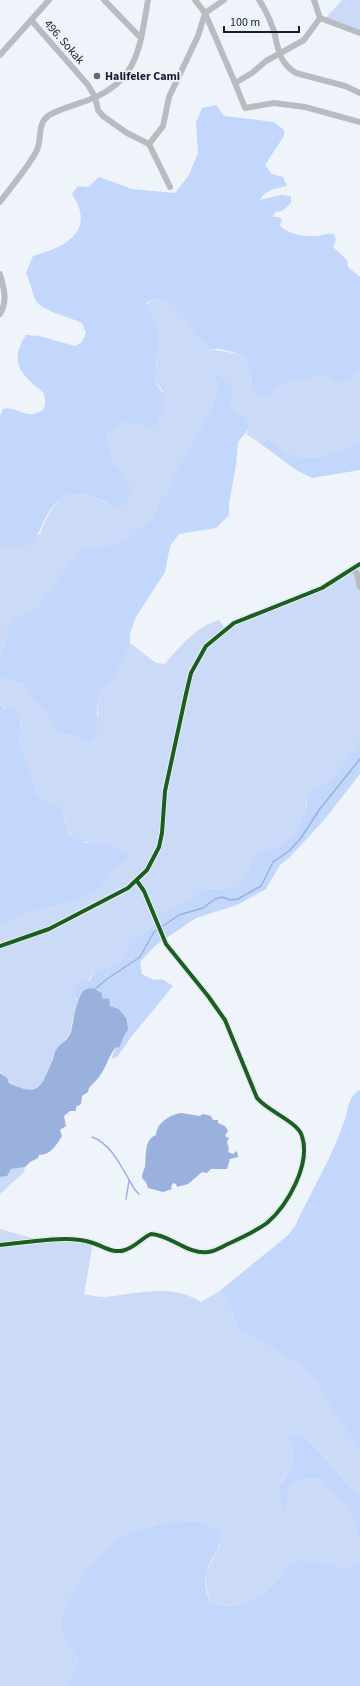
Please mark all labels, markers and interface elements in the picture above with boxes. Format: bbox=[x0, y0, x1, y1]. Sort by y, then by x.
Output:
scale bar bbox=[224, 8, 299, 34]
text: 100 m bbox=[230, 14, 260, 31]
street label: 496. Sokak bbox=[40, 16, 88, 68]
place label: Halifeler Cami bbox=[105, 68, 180, 85]
marker: Halifeler Cami bbox=[92, 71, 102, 81]

